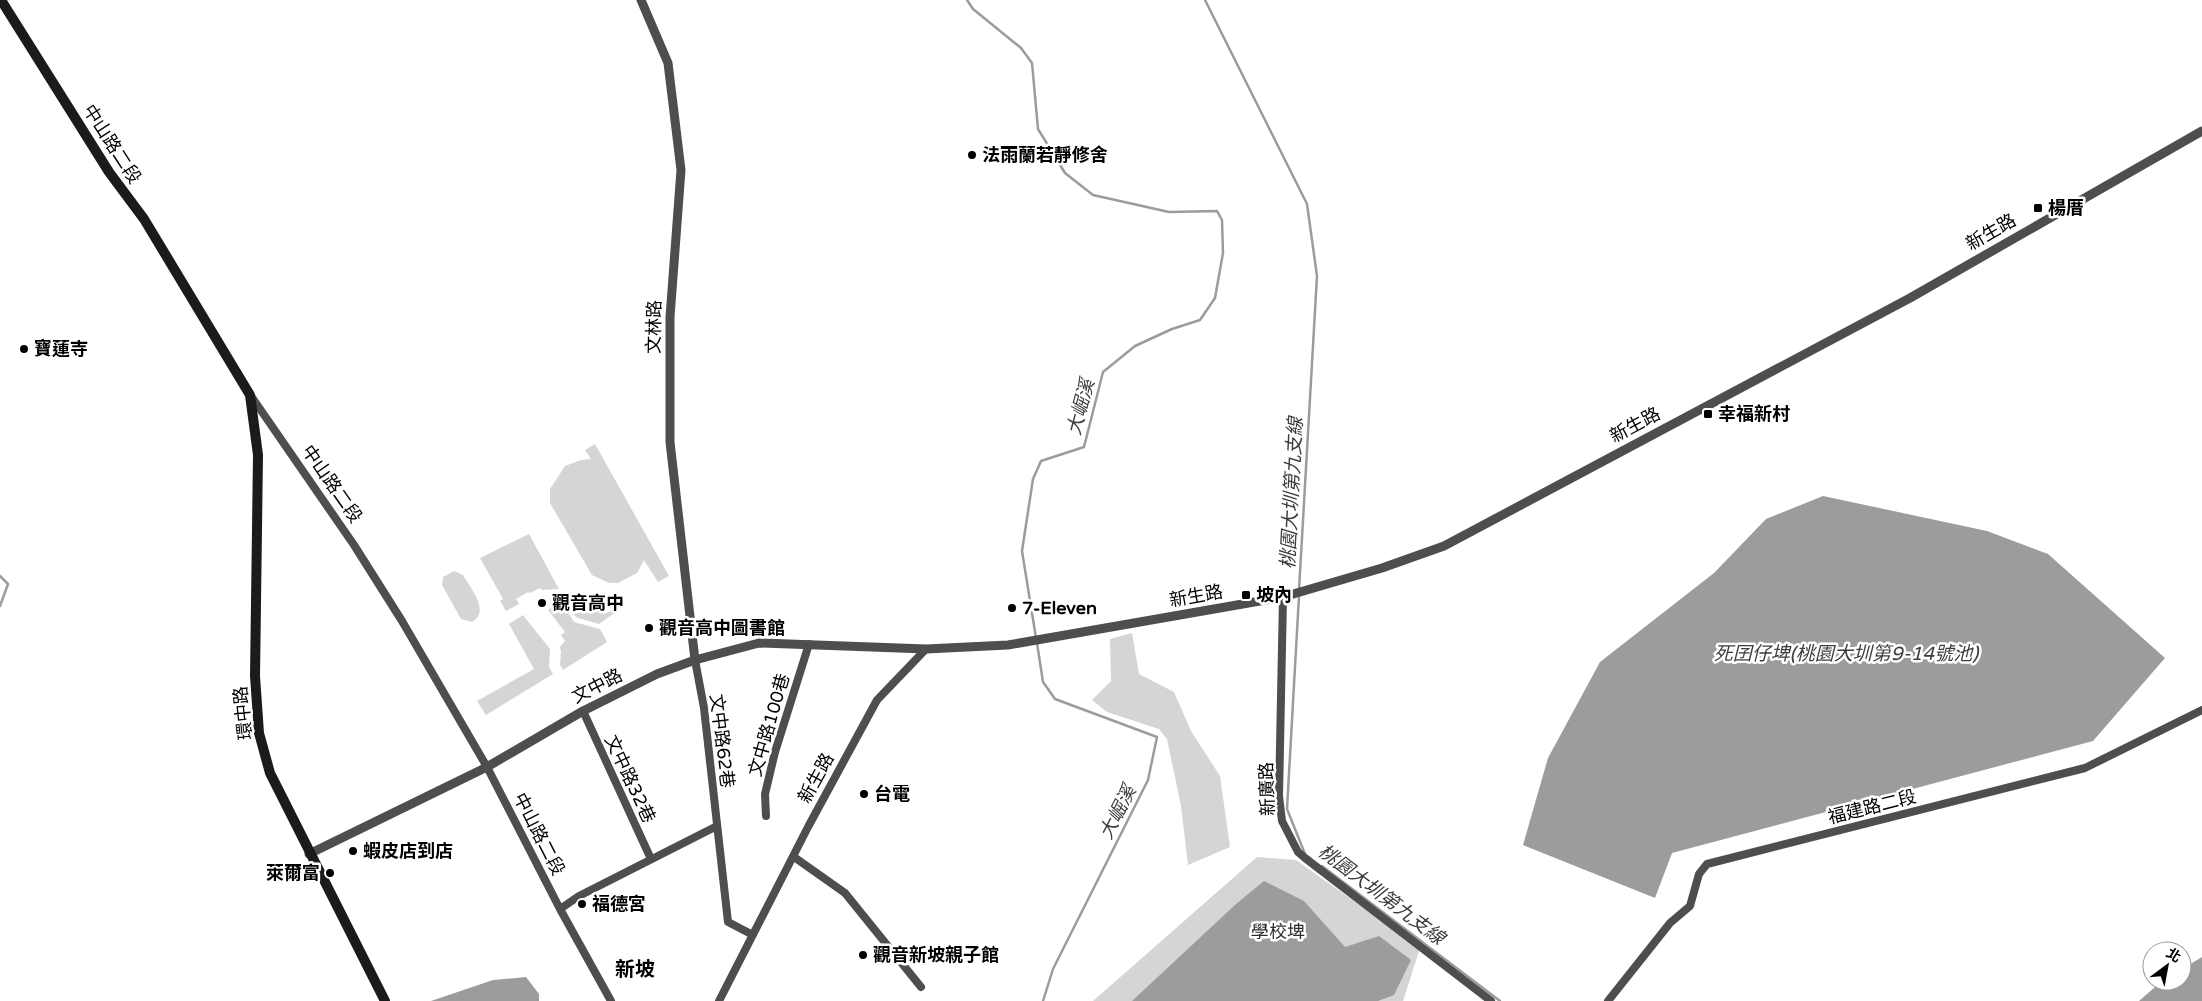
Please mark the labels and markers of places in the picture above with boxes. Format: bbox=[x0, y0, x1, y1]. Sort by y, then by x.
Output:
place label: 法雨蘭若靜修舍 bbox=[982, 144, 1108, 166]
marker: 法雨蘭若靜修舍 bbox=[966, 149, 978, 161]
place label: 楊厝 bbox=[2048, 197, 2084, 219]
marker: 楊厝 bbox=[2032, 202, 2044, 214]
place label: 寶蓮寺 bbox=[34, 338, 88, 360]
marker: 寶蓮寺 bbox=[18, 343, 30, 355]
place label: 幸福新村 bbox=[1718, 403, 1790, 425]
marker: 幸福新村 bbox=[1702, 408, 1714, 420]
place label: 坡內 bbox=[1256, 584, 1292, 606]
marker: 坡內 bbox=[1240, 589, 1252, 601]
place label: 觀音高中 bbox=[552, 592, 624, 614]
marker: 觀音高中 bbox=[536, 597, 548, 609]
place label: 7-Eleven bbox=[1022, 597, 1097, 619]
marker: 7-Eleven bbox=[1006, 602, 1018, 614]
place label: 觀音高中圖書館 bbox=[659, 617, 785, 639]
marker: 觀音高中圖書館 bbox=[643, 622, 655, 634]
place label: 台電 bbox=[874, 783, 910, 805]
marker: 台電 bbox=[858, 788, 870, 800]
place label: 蝦皮店到店 bbox=[363, 840, 453, 862]
marker: 蝦皮店到店 bbox=[347, 845, 359, 857]
place label: 萊爾富 bbox=[266, 862, 320, 884]
marker: 萊爾富 bbox=[324, 867, 336, 879]
place label: 福德宮 bbox=[592, 893, 646, 915]
marker: 福德宮 bbox=[576, 898, 588, 910]
place label: 觀音新坡親子館 bbox=[873, 944, 999, 966]
marker: 觀音新坡親子館 bbox=[857, 949, 869, 961]

